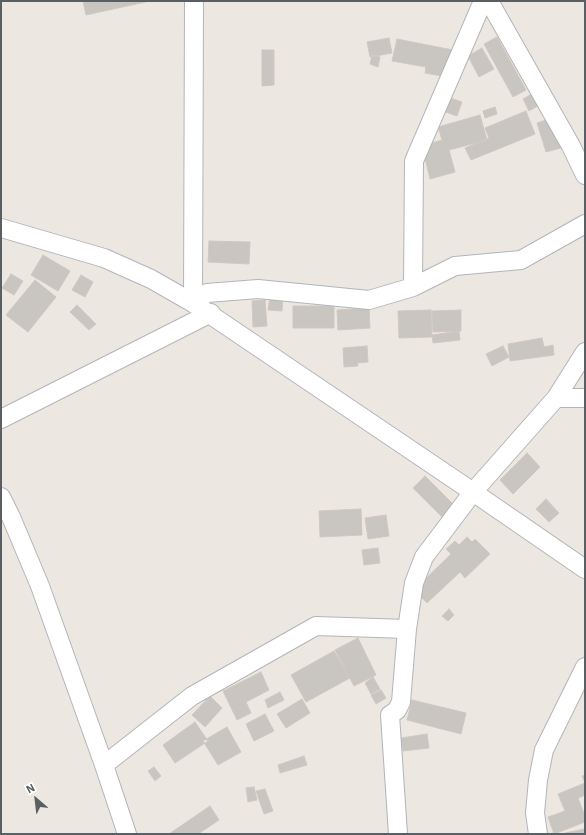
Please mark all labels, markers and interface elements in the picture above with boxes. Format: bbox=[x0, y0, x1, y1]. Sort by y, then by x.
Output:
north arrow bbox=[16, 779, 56, 819]
text: N bbox=[24, 780, 37, 796]

